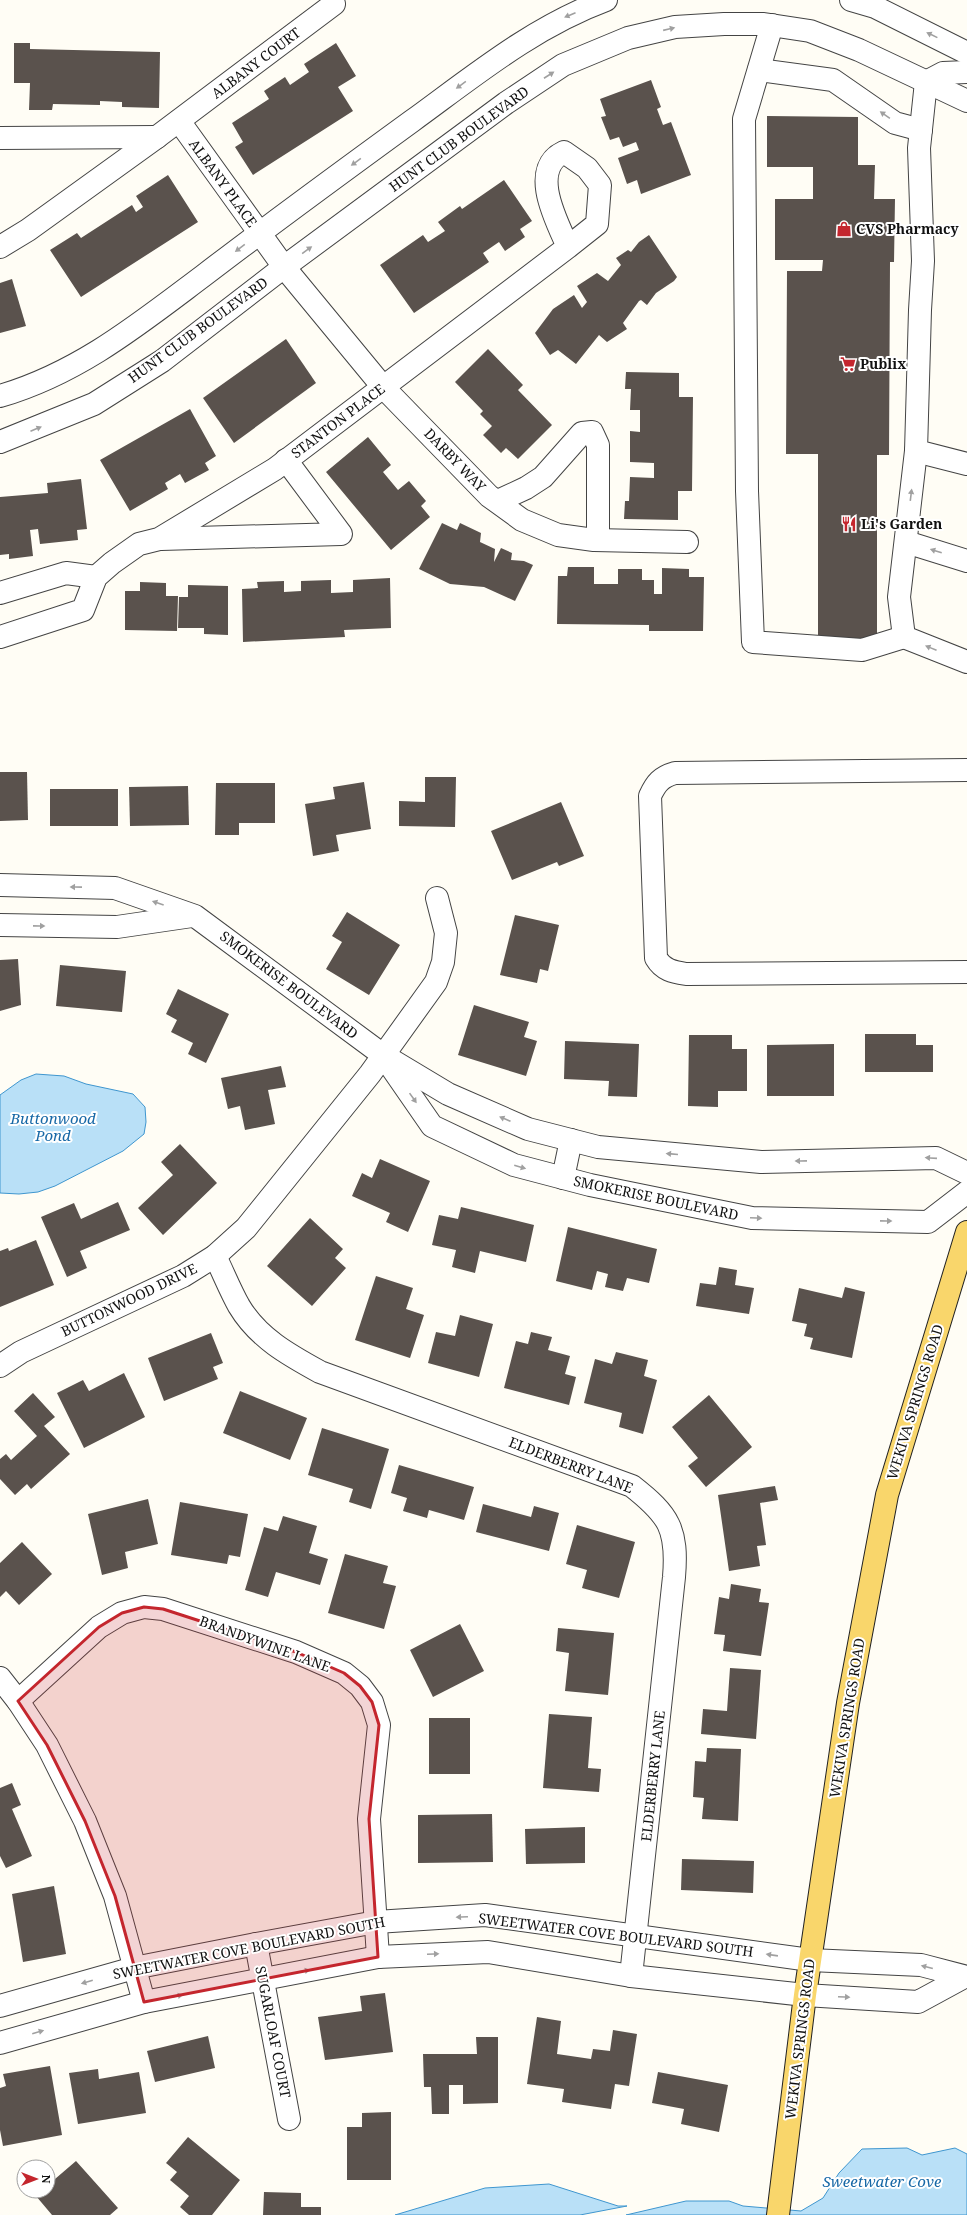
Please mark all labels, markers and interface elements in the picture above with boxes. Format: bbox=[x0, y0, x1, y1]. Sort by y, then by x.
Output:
one-way arrow bbox=[565, 12, 576, 18]
street label: ALBANY COURT bbox=[207, 23, 304, 102]
one-way arrow bbox=[663, 25, 675, 31]
one-way arrow bbox=[927, 32, 938, 38]
one-way arrow bbox=[543, 71, 554, 79]
street label: HUNT CLUB BOULEVARD bbox=[385, 81, 532, 196]
one-way arrow bbox=[456, 81, 466, 89]
one-way arrow bbox=[880, 111, 890, 119]
street label: ALBANY PLACE bbox=[185, 135, 262, 231]
one-way arrow bbox=[351, 158, 362, 166]
place label: CVS Pharmacy bbox=[856, 219, 959, 238]
shop icon: CVS Pharmacy bbox=[835, 220, 853, 238]
one-way arrow bbox=[235, 243, 246, 252]
one-way arrow bbox=[302, 246, 313, 254]
street label: HUNT CLUB BOULEVARD bbox=[124, 272, 271, 387]
place label: Publix bbox=[860, 354, 906, 373]
supermarket icon: Publix bbox=[839, 355, 857, 373]
street label: STANTON PLACE bbox=[287, 379, 389, 462]
street label: DARBY WAY bbox=[420, 424, 491, 496]
one-way arrow bbox=[31, 425, 43, 431]
one-way arrow bbox=[908, 489, 914, 501]
place label: Li's Garden bbox=[861, 514, 942, 533]
restaurant icon: Li's Garden bbox=[840, 515, 858, 533]
one-way arrow bbox=[930, 548, 942, 554]
one-way arrow bbox=[924, 644, 936, 650]
one-way arrow bbox=[69, 884, 82, 890]
one-way arrow bbox=[152, 900, 164, 906]
one-way arrow bbox=[33, 923, 46, 929]
street label: SMOKERISE BOULEVARD bbox=[216, 926, 362, 1043]
one-way arrow bbox=[409, 1093, 417, 1104]
water label: Buttonwood Pond bbox=[9, 1108, 96, 1145]
one-way arrow bbox=[498, 1115, 510, 1121]
one-way arrow bbox=[666, 1150, 678, 1157]
one-way arrow bbox=[925, 1155, 937, 1162]
one-way arrow bbox=[795, 1157, 807, 1164]
one-way arrow bbox=[514, 1164, 526, 1170]
street label: SMOKERISE BOULEVARD bbox=[572, 1171, 740, 1224]
one-way arrow bbox=[750, 1214, 762, 1221]
one-way arrow bbox=[880, 1218, 893, 1224]
street label: BUTTONWOOD DRIVE bbox=[58, 1258, 200, 1341]
street label: WEKIVA SPRINGS ROAD bbox=[882, 1322, 947, 1482]
street label: ELDERBERRY LANE bbox=[506, 1432, 636, 1497]
street label: BRANDYWINE LANE bbox=[197, 1611, 334, 1676]
street label: WEKIVA SPRINGS ROAD bbox=[824, 1637, 869, 1799]
street label: ELDERBERRY LANE bbox=[636, 1709, 669, 1842]
street label: SWEETWATER COVE BOULEVARD SOUTH bbox=[477, 1908, 755, 1961]
street label: SWEETWATER COVE BOULEVARD SOUTH bbox=[111, 1912, 387, 1983]
one-way arrow bbox=[456, 1913, 468, 1920]
one-way arrow bbox=[427, 1951, 439, 1958]
one-way arrow bbox=[765, 1952, 778, 1958]
street label: WEKIVA SPRINGS ROAD bbox=[780, 1958, 819, 2120]
street label: SUGARLOAF COURT bbox=[251, 1964, 296, 2100]
one-way arrow bbox=[920, 1964, 932, 1970]
one-way arrow bbox=[298, 1968, 310, 1974]
one-way arrow bbox=[81, 1979, 93, 1985]
one-way arrow bbox=[171, 1992, 183, 1998]
one-way arrow bbox=[838, 1994, 850, 2001]
one-way arrow bbox=[31, 2029, 44, 2035]
north arrow bbox=[16, 2159, 56, 2199]
water label: Sweetwater Cove bbox=[823, 2171, 942, 2191]
text: N bbox=[39, 2175, 54, 2184]

